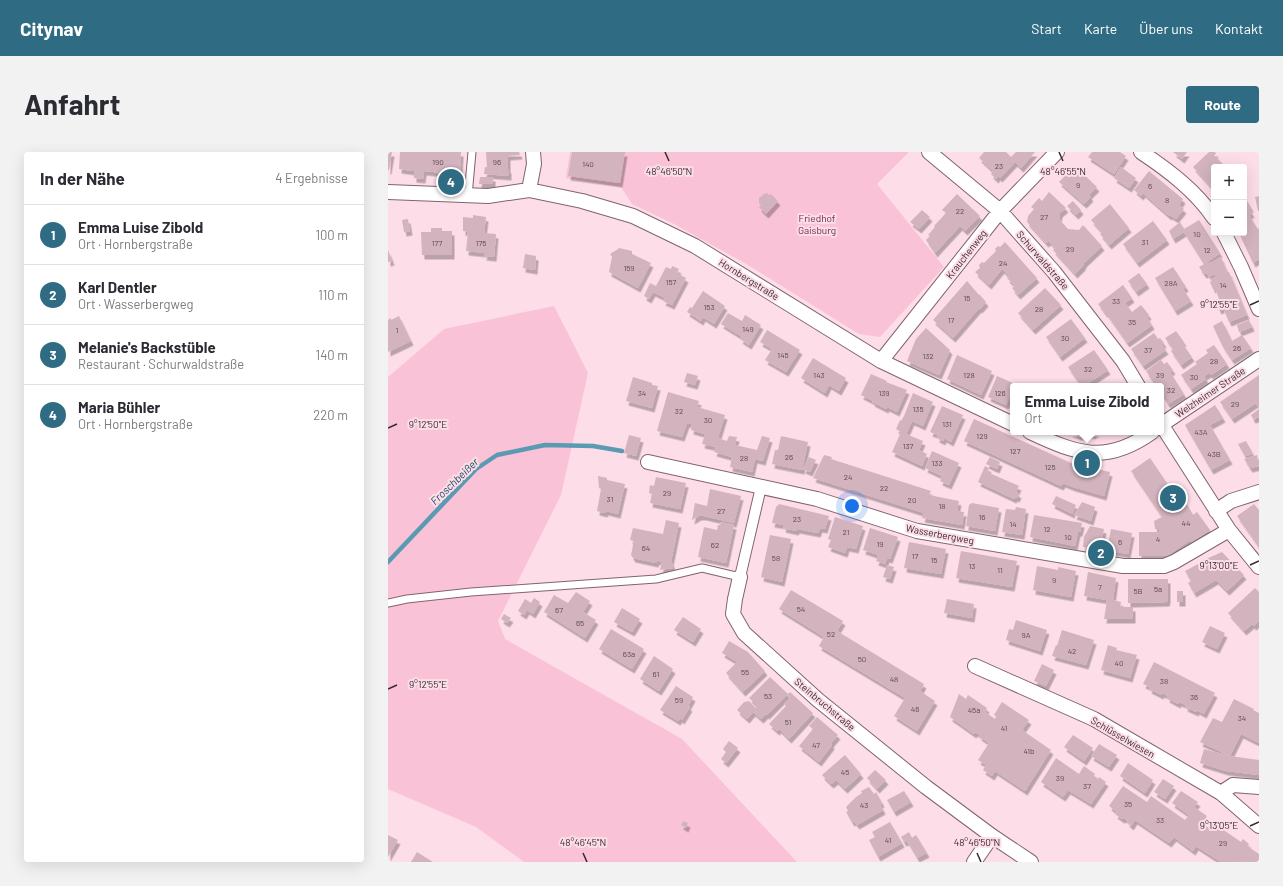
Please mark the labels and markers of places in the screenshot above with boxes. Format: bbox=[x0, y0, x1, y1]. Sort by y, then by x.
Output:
pin: 4 bbox=[438, 167, 464, 197]
pin: 1 bbox=[1074, 448, 1100, 478]
pin: 3 bbox=[1160, 483, 1186, 513]
pin: 2 bbox=[1088, 538, 1114, 568]

